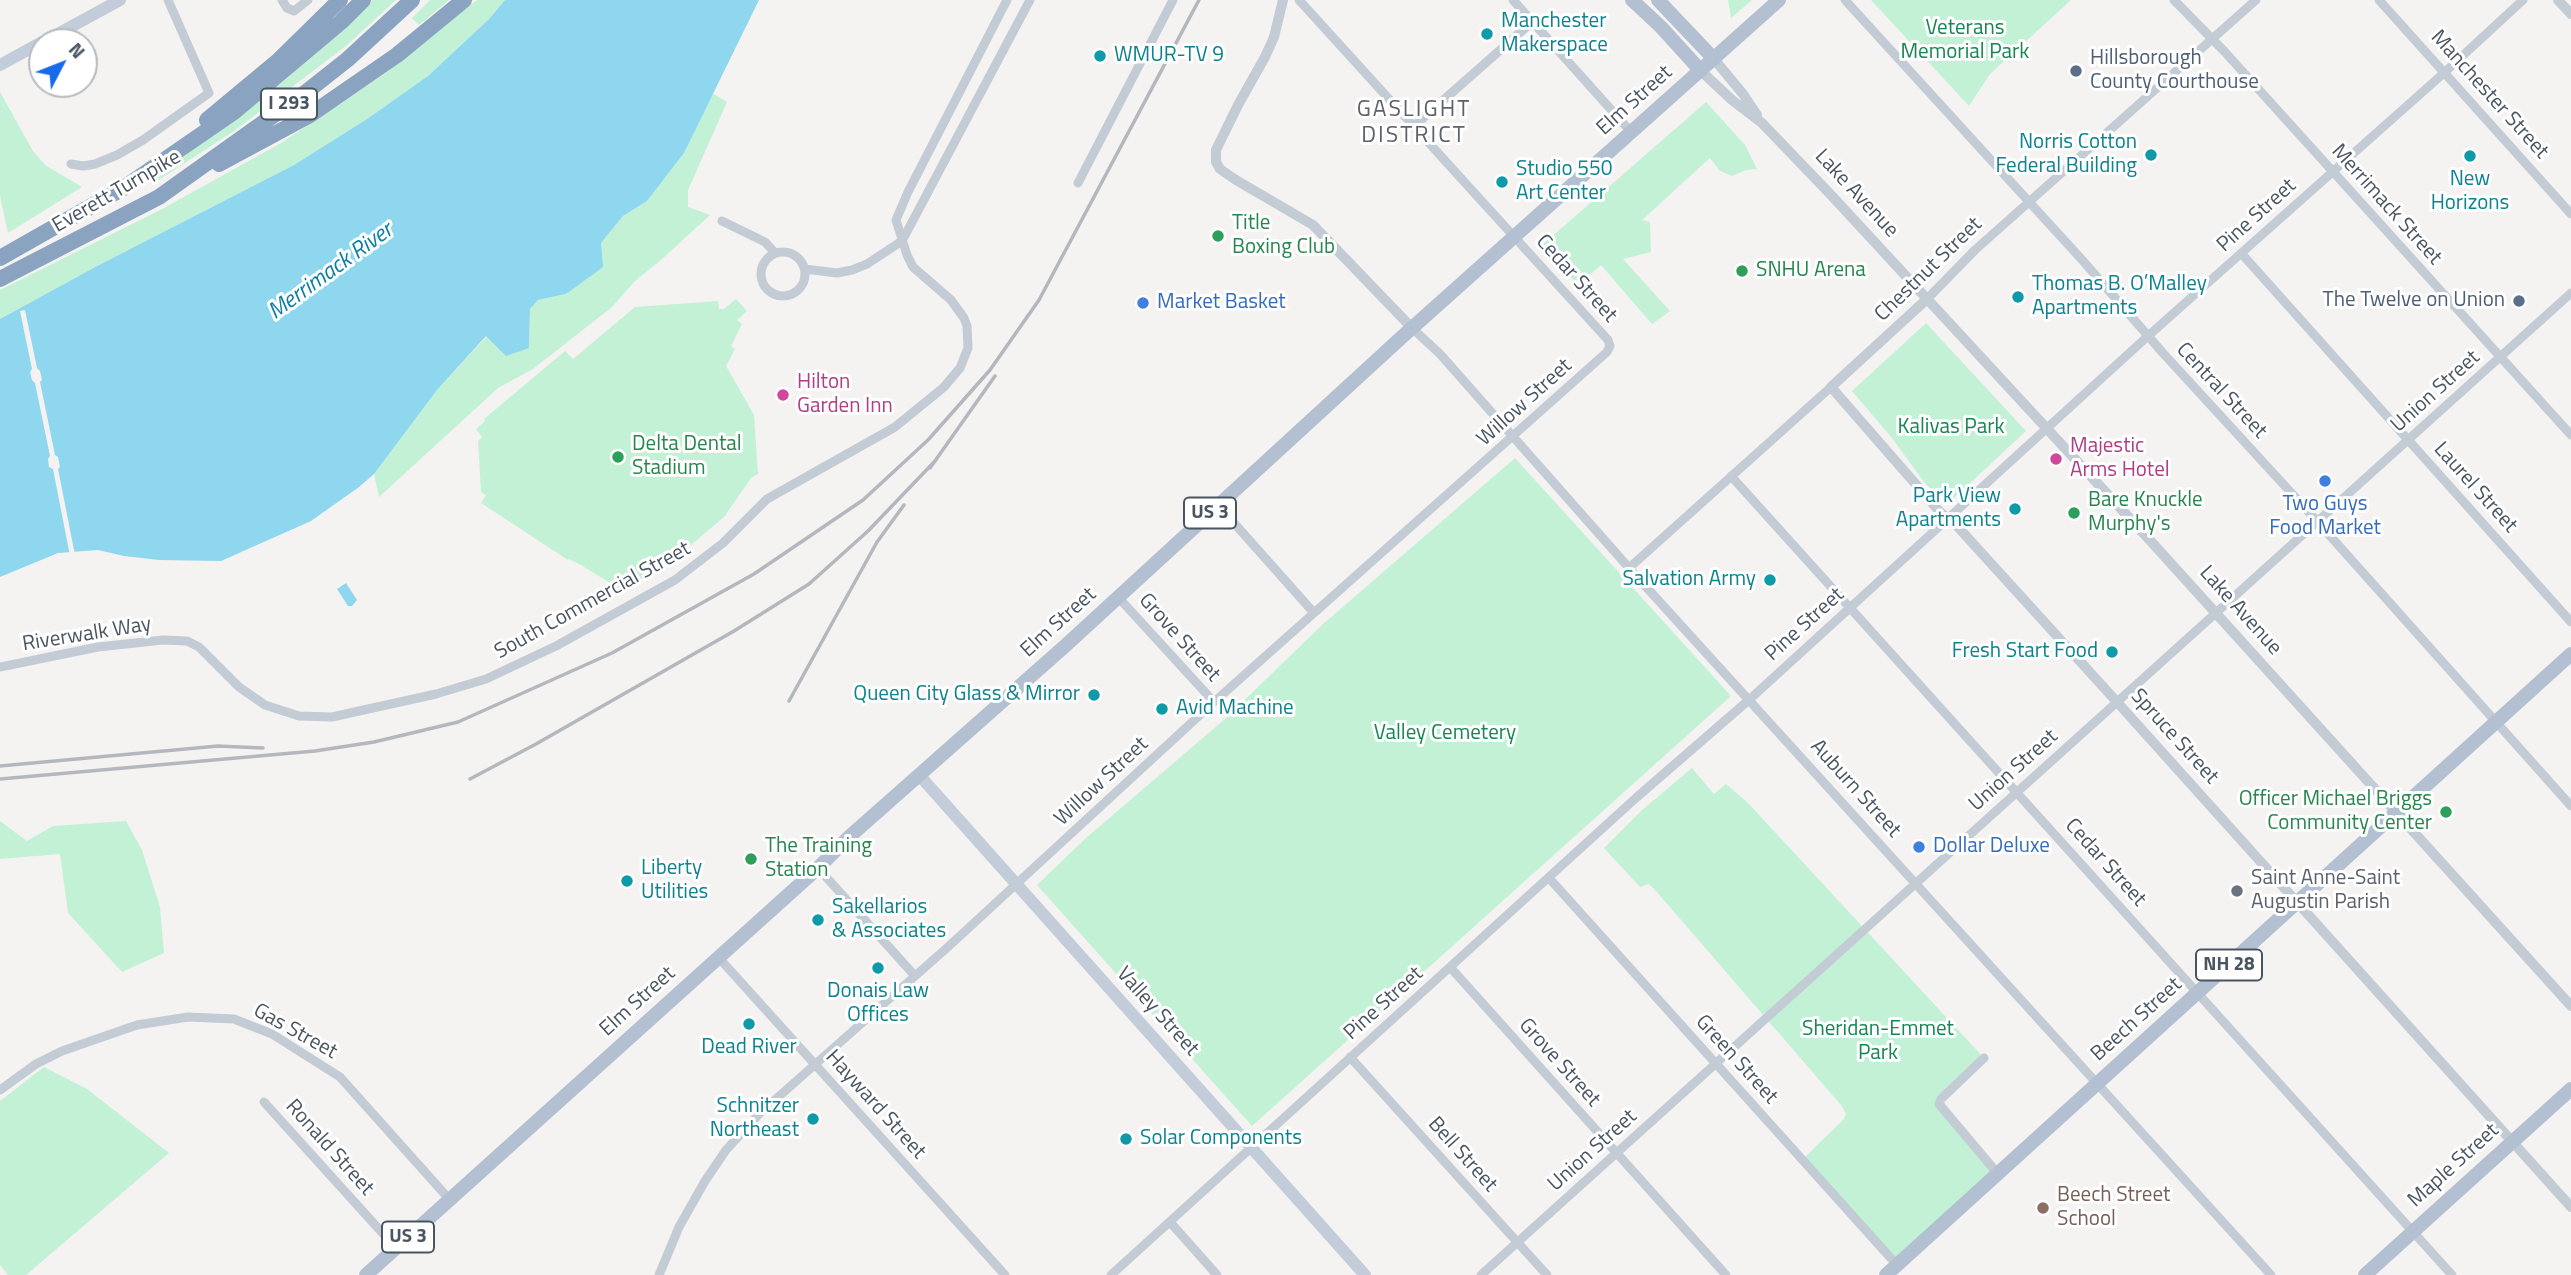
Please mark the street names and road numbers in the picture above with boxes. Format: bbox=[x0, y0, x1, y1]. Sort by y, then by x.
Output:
street label: Manchester Street bbox=[2425, 26, 2553, 164]
street label: Elm Street bbox=[1592, 61, 1678, 141]
road number: I 293 bbox=[261, 88, 317, 120]
street label: Merrimack Street bbox=[2325, 140, 2447, 270]
street label: Everett Turnpike bbox=[48, 145, 186, 239]
street label: Lake Avenue bbox=[1809, 145, 1903, 243]
street label: Pine Street bbox=[2212, 174, 2302, 258]
street label: Chestnut Street bbox=[1870, 213, 1988, 327]
street label: Cedar Street bbox=[1530, 230, 1622, 328]
street label: Central Street bbox=[2170, 338, 2272, 444]
street label: Union Street bbox=[2387, 346, 2485, 438]
street label: Willow Street bbox=[1472, 354, 1578, 452]
street label: Laurel Street bbox=[2428, 438, 2522, 538]
road number: US 3 bbox=[1184, 498, 1236, 528]
street label: South Commercial Street bbox=[491, 537, 695, 665]
street label: Lake Avenue bbox=[2193, 561, 2287, 661]
street label: Elm Street bbox=[1016, 583, 1102, 663]
street label: Pine Street bbox=[1760, 583, 1850, 667]
street label: Grove Street bbox=[1133, 589, 1225, 687]
street label: Riverwalk Way bbox=[21, 612, 153, 658]
street label: Spruce Street bbox=[2125, 684, 2223, 790]
street label: Union Street bbox=[1965, 725, 2063, 817]
street label: Willow Street bbox=[1050, 732, 1154, 832]
street label: Auburn Street bbox=[1804, 735, 1906, 843]
street label: Cedar Street bbox=[2059, 814, 2151, 912]
road number: NH 28 bbox=[2196, 950, 2262, 981]
street label: Elm Street bbox=[595, 962, 681, 1042]
street label: Valley Street bbox=[1110, 962, 1204, 1062]
street label: Pine Street bbox=[1339, 962, 1429, 1046]
street label: Beech Street bbox=[2086, 973, 2188, 1067]
street label: Gas Street bbox=[249, 999, 341, 1065]
street label: Green Street bbox=[1689, 1010, 1783, 1110]
street label: Grove Street bbox=[1513, 1014, 1605, 1112]
street label: Hayward Street bbox=[819, 1045, 931, 1165]
street label: Ronald Street bbox=[279, 1095, 379, 1201]
street label: Union Street bbox=[1544, 1105, 1642, 1197]
street label: Bell Street bbox=[1422, 1112, 1502, 1198]
street label: Maple Street bbox=[2403, 1119, 2505, 1213]
road number: US 3 bbox=[382, 1222, 434, 1252]

